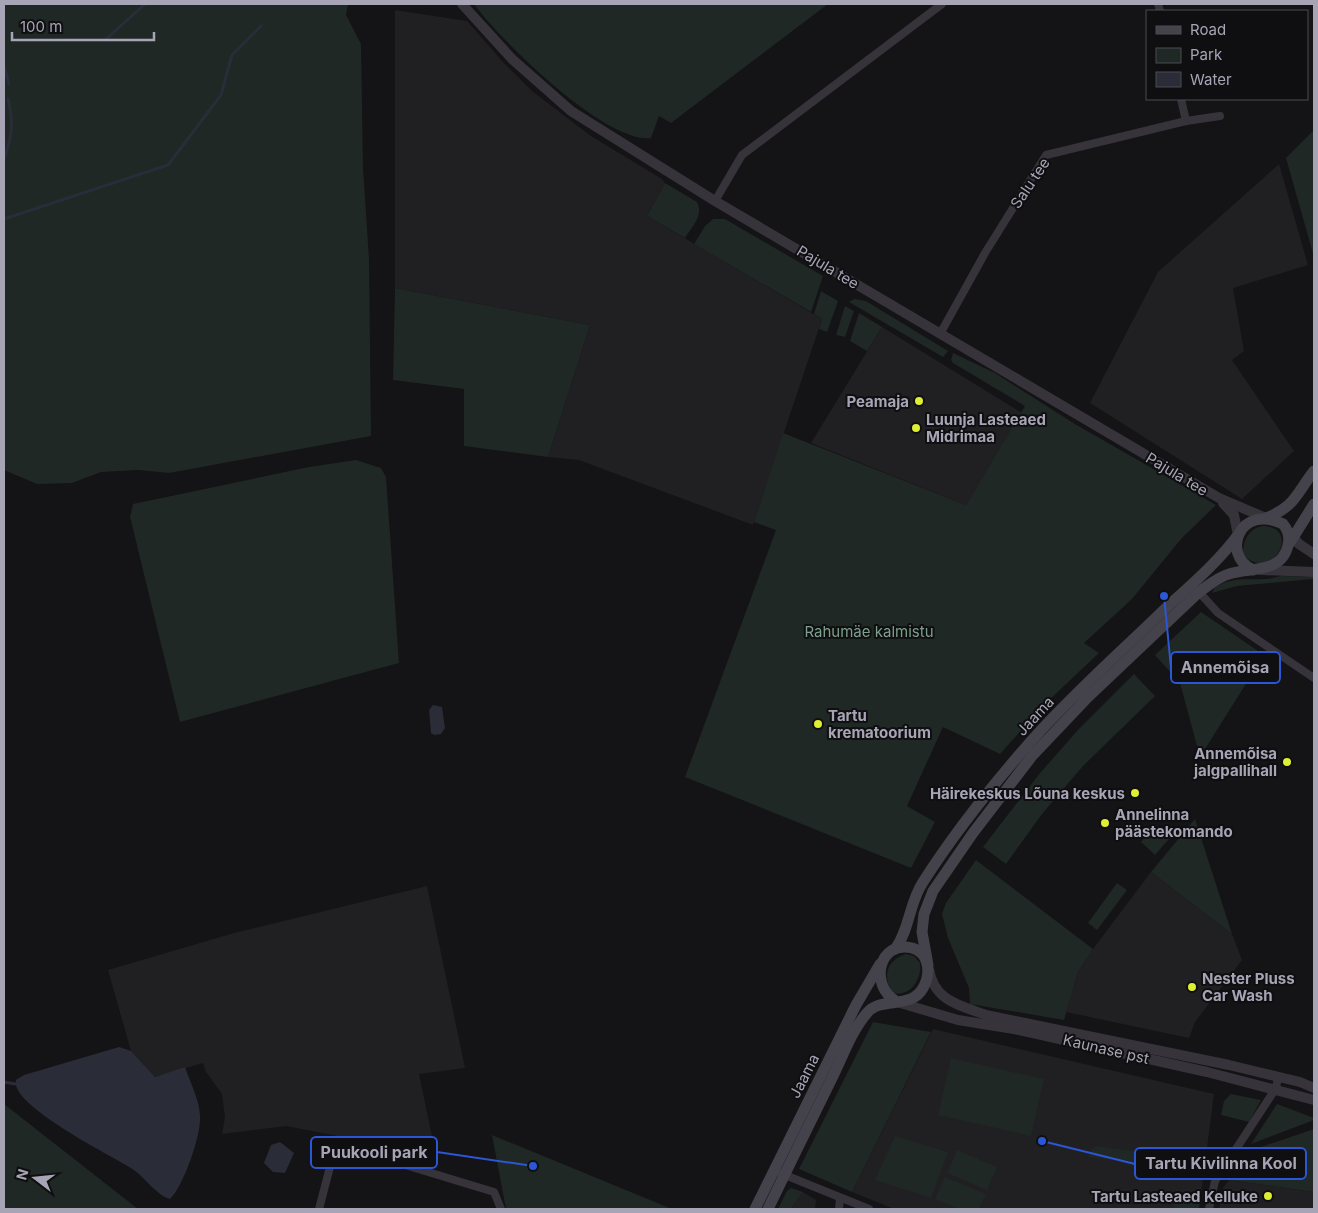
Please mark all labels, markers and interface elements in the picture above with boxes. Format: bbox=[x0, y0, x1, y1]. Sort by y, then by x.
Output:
scale bar bbox=[12, 10, 155, 42]
legend bbox=[1146, 10, 1308, 100]
text: 100 m bbox=[20, 17, 62, 36]
text: Road bbox=[1190, 20, 1226, 39]
text: Park bbox=[1190, 45, 1223, 64]
text: Water bbox=[1190, 70, 1232, 89]
street label: Salu tee bbox=[1006, 154, 1054, 212]
street label: Pajula tee bbox=[794, 241, 862, 293]
place label: Peamaja bbox=[846, 392, 909, 411]
marker: Peamaja bbox=[913, 395, 925, 407]
place label: Luunja Lasteaed Midrimaa bbox=[926, 410, 1046, 446]
marker: Luunja Lasteaed Midrimaa bbox=[910, 422, 922, 434]
street label: Pajula tee bbox=[1143, 448, 1211, 500]
park label: Rahumäe kalmistu bbox=[804, 622, 934, 641]
callout: Annemõisa bbox=[1171, 652, 1280, 683]
text: Annemõisa bbox=[1181, 657, 1269, 677]
street label: Jaama bbox=[1012, 692, 1058, 740]
place label: Tartu krematoorium bbox=[828, 706, 931, 742]
marker: Tartu krematoorium bbox=[812, 718, 824, 730]
place label: Annemõisa jalgpallihall bbox=[1193, 744, 1277, 780]
marker: Annemõisa jalgpallihall bbox=[1281, 756, 1293, 768]
place label: Häirekeskus Lõuna keskus bbox=[930, 784, 1125, 803]
marker: Häirekeskus Lõuna keskus bbox=[1129, 787, 1141, 799]
place label: Annelinna päästekomando bbox=[1115, 805, 1233, 841]
marker: Annelinna päästekomando bbox=[1099, 817, 1111, 829]
place label: Nester Pluss Car Wash bbox=[1202, 969, 1295, 1005]
marker: Nester Pluss Car Wash bbox=[1186, 981, 1198, 993]
street label: Kaunase pst bbox=[1061, 1030, 1151, 1068]
street label: Jaama bbox=[785, 1051, 823, 1101]
callout: Puukooli park bbox=[311, 1137, 437, 1168]
text: Puukooli park bbox=[321, 1142, 428, 1162]
callout: Tartu Kivilinna Kool bbox=[1135, 1148, 1306, 1179]
north arrow bbox=[10, 1153, 60, 1203]
text: Tartu Kivilinna Kool bbox=[1145, 1153, 1297, 1173]
text: N bbox=[12, 1167, 32, 1182]
place label: Tartu Lasteaed Kelluke bbox=[1091, 1187, 1258, 1206]
marker: Tartu Lasteaed Kelluke bbox=[1262, 1190, 1274, 1202]

